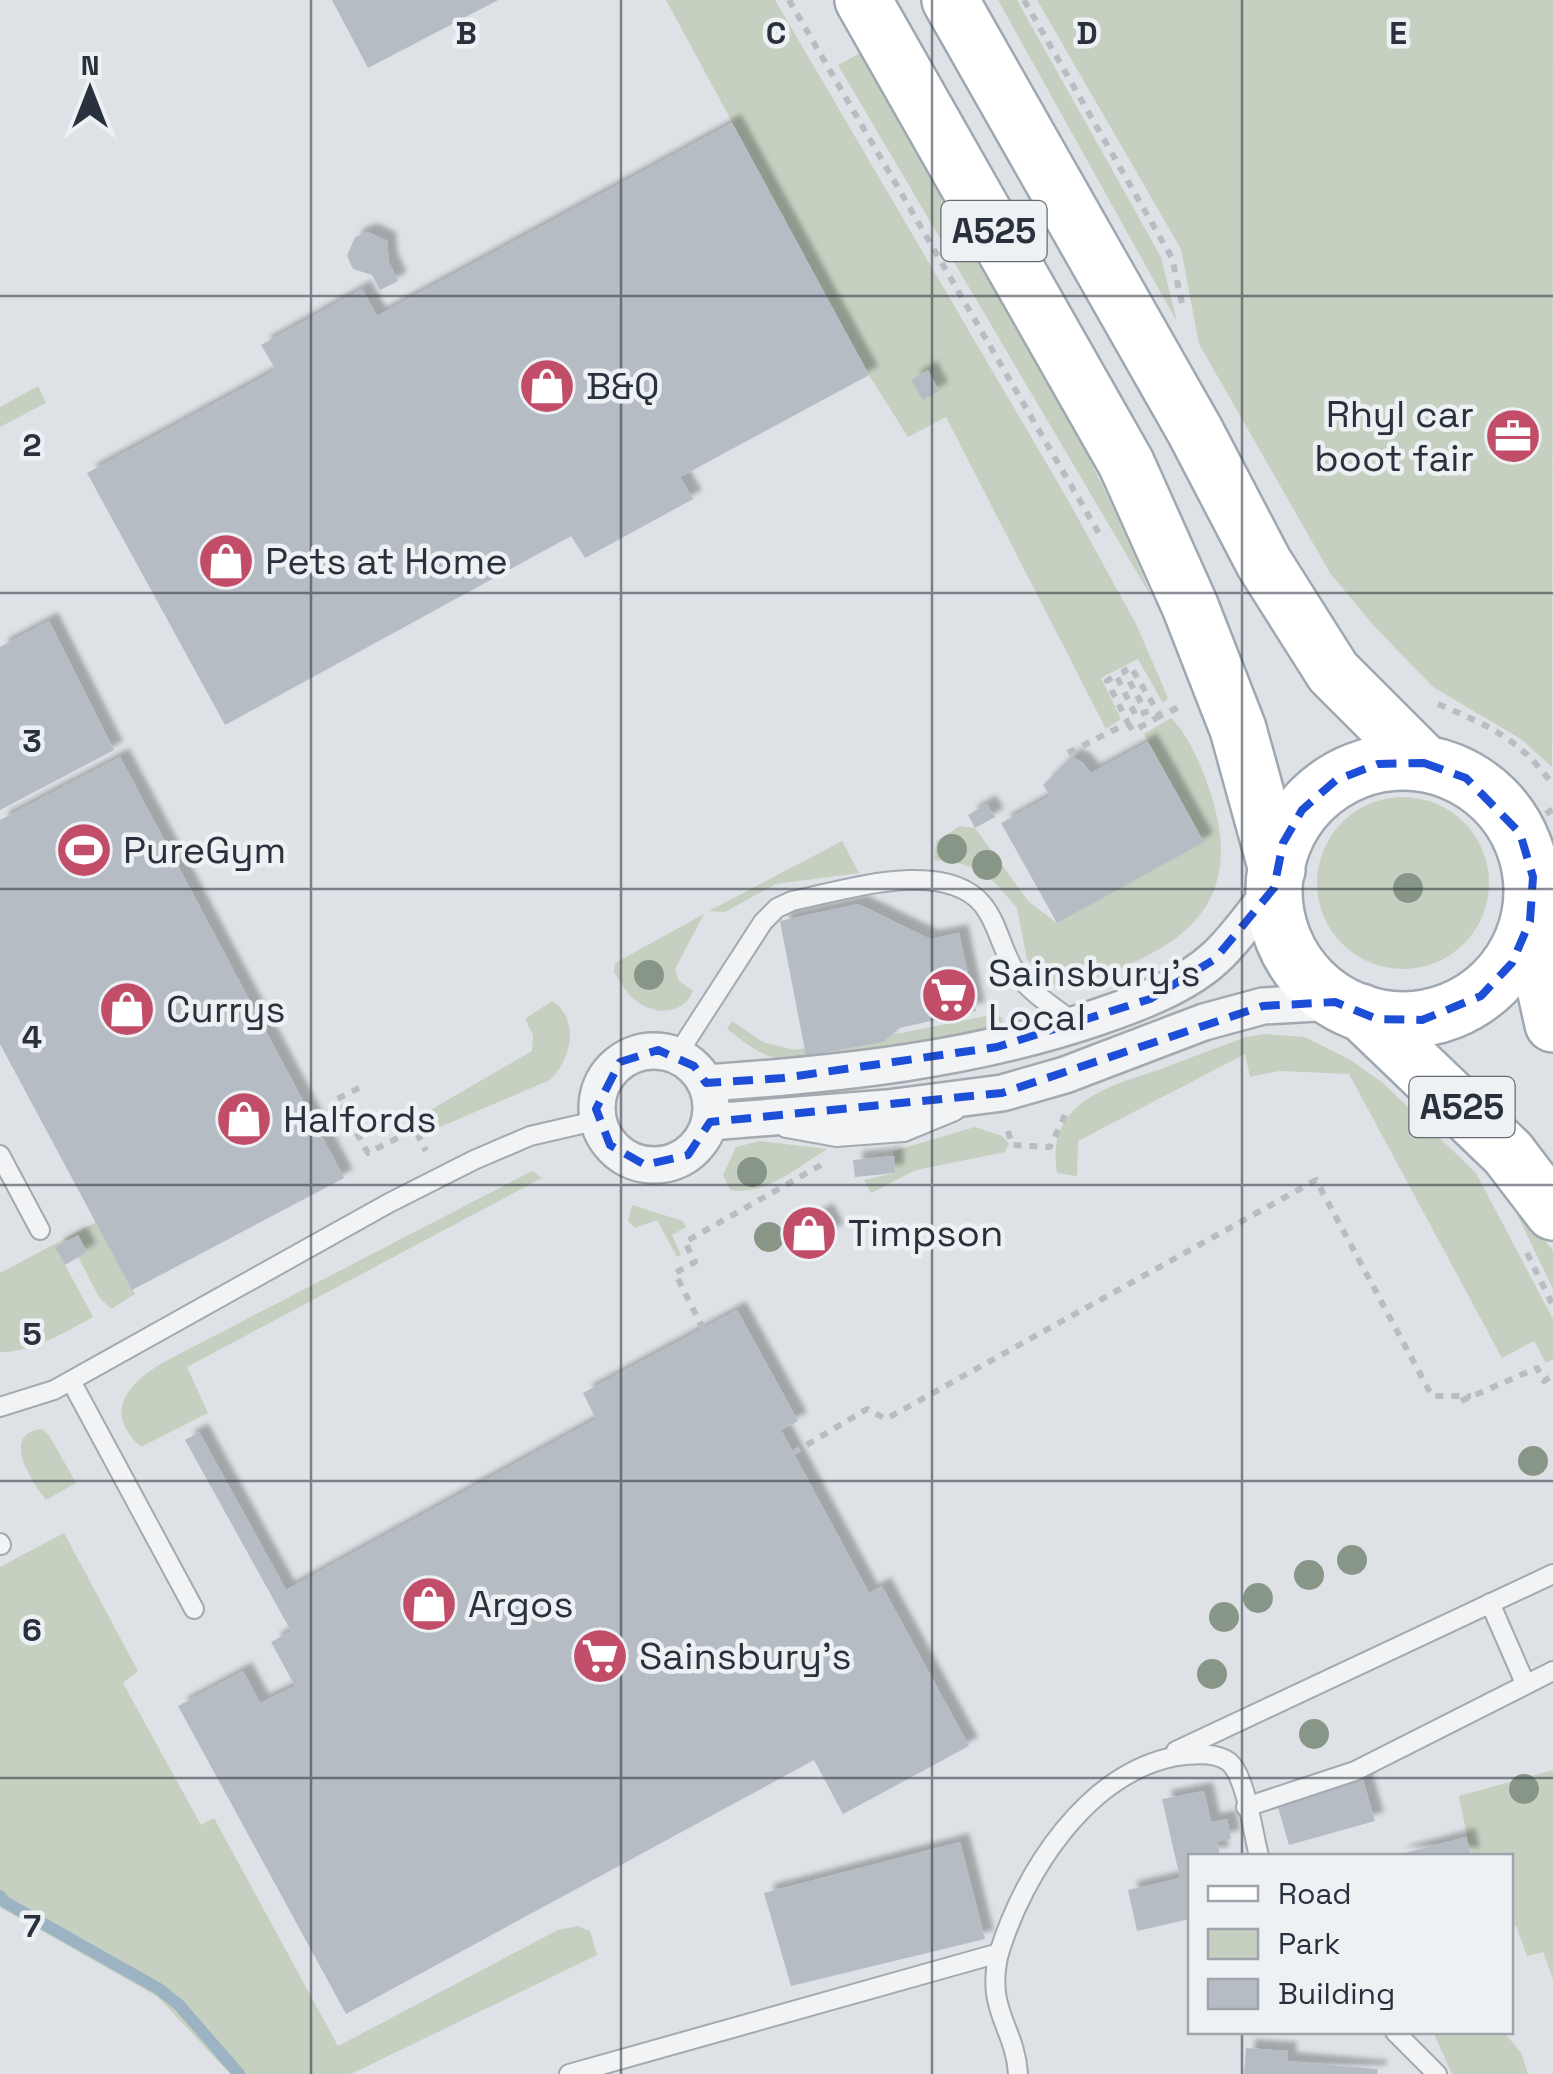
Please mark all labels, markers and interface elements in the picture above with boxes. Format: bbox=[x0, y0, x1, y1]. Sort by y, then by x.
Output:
text: B bbox=[455, 13, 477, 53]
text: C bbox=[766, 13, 786, 53]
text: D bbox=[1076, 13, 1098, 53]
text: E bbox=[1389, 13, 1407, 53]
north arrow bbox=[40, 40, 140, 140]
text: N bbox=[81, 47, 99, 83]
road number: A525 bbox=[942, 201, 1046, 261]
shop icon: B&Q bbox=[517, 356, 577, 416]
place label: B&Q bbox=[586, 362, 660, 410]
place label: Rhyl car boot fair bbox=[1314, 390, 1474, 482]
office icon: Rhyl car boot fair bbox=[1483, 406, 1543, 466]
text: 2 bbox=[22, 425, 42, 465]
shop icon: Pets at Home bbox=[196, 531, 256, 591]
place label: Pets at Home bbox=[265, 537, 508, 585]
text: 3 bbox=[22, 721, 42, 761]
sports icon: PureGym bbox=[54, 820, 114, 880]
place label: PureGym bbox=[123, 826, 286, 874]
place label: Sainsbury's Local bbox=[988, 949, 1201, 1041]
supermarket icon: Sainsbury's Local bbox=[919, 965, 979, 1025]
shop icon: Currys bbox=[97, 979, 157, 1039]
place label: Currys bbox=[166, 985, 286, 1033]
text: 4 bbox=[22, 1017, 42, 1057]
road number: A525 bbox=[1410, 1077, 1514, 1137]
shop icon: Halfords bbox=[214, 1089, 274, 1149]
place label: Halfords bbox=[283, 1095, 437, 1143]
shop icon: Timpson bbox=[779, 1203, 839, 1263]
place label: Timpson bbox=[848, 1209, 1003, 1257]
text: 5 bbox=[22, 1314, 42, 1354]
shop icon: Argos bbox=[399, 1574, 459, 1634]
place label: Argos bbox=[468, 1580, 574, 1628]
text: 6 bbox=[22, 1610, 42, 1650]
supermarket icon: Sainsbury's bbox=[570, 1626, 630, 1686]
place label: Sainsbury's bbox=[639, 1632, 852, 1680]
legend bbox=[1188, 1854, 1513, 2034]
text: Road bbox=[1278, 1874, 1352, 1913]
text: 7 bbox=[23, 1906, 41, 1946]
text: Park bbox=[1278, 1924, 1340, 1963]
text: Building bbox=[1278, 1974, 1395, 2013]

